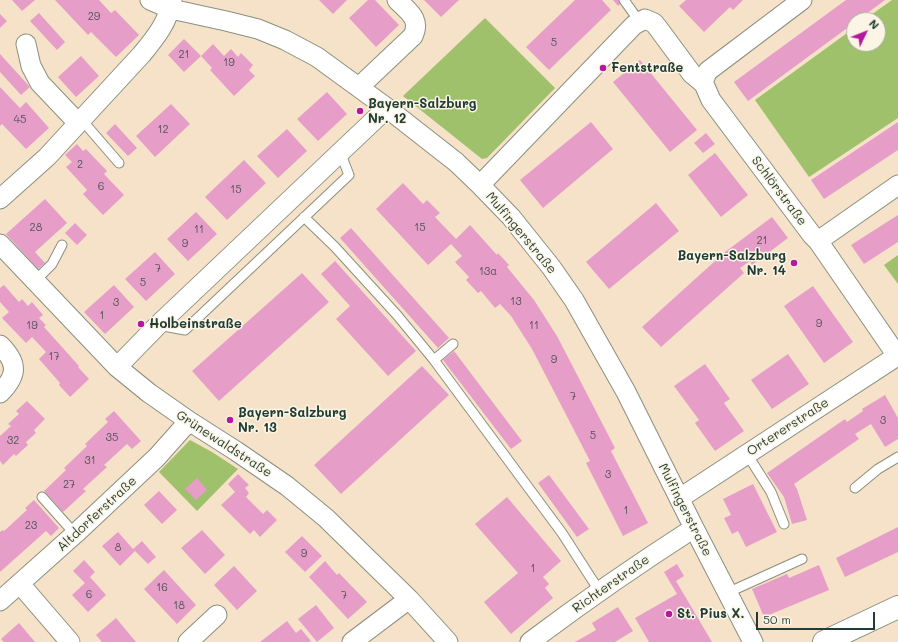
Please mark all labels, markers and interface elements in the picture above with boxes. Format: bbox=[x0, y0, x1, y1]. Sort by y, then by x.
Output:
house number: 29 bbox=[88, 10, 100, 24]
north arrow bbox=[846, 12, 886, 52]
text: N bbox=[866, 16, 883, 32]
house number: 5 bbox=[551, 36, 557, 50]
house number: 21 bbox=[178, 48, 190, 62]
house number: 19 bbox=[223, 56, 235, 70]
place label: Fentstraße bbox=[611, 60, 683, 76]
marker: Fentstraße bbox=[598, 63, 608, 73]
place label: Bayern-Salzburg Nr. 12 bbox=[368, 96, 476, 127]
marker: Bayern-Salzburg Nr. 12 bbox=[355, 106, 365, 116]
house number: 45 bbox=[14, 113, 26, 127]
house number: 12 bbox=[157, 123, 169, 137]
street label: Schlörstraße bbox=[748, 153, 810, 229]
house number: 2 bbox=[77, 158, 83, 172]
house number: 6 bbox=[98, 180, 104, 194]
house number: 15 bbox=[230, 183, 242, 197]
street label: Mulfingerstraße bbox=[482, 189, 560, 277]
house number: 28 bbox=[30, 221, 42, 235]
house number: 15 bbox=[414, 221, 426, 235]
house number: 11 bbox=[194, 223, 204, 237]
house number: 21 bbox=[756, 234, 768, 248]
house number: 9 bbox=[182, 237, 188, 251]
place label: Bayern-Salzburg Nr. 14 bbox=[678, 248, 786, 279]
marker: Bayern-Salzburg Nr. 14 bbox=[789, 258, 799, 268]
house number: 7 bbox=[155, 262, 161, 276]
house number: 13a bbox=[479, 265, 497, 279]
house number: 5 bbox=[140, 276, 146, 290]
house number: 13 bbox=[510, 295, 522, 309]
house number: 3 bbox=[113, 296, 119, 310]
house number: 1 bbox=[100, 309, 104, 323]
place label: Holbeinstraße bbox=[149, 316, 242, 332]
house number: 9 bbox=[816, 317, 822, 331]
house number: 19 bbox=[26, 319, 38, 333]
marker: Holbeinstraße bbox=[136, 319, 146, 329]
house number: 11 bbox=[529, 319, 539, 333]
house number: 17 bbox=[48, 350, 60, 364]
house number: 9 bbox=[551, 353, 557, 367]
house number: 7 bbox=[570, 390, 576, 404]
street label: Ortererstraße bbox=[744, 395, 832, 459]
place label: Bayern-Salzburg Nr. 13 bbox=[238, 405, 346, 436]
street label: Grünewaldstraße bbox=[173, 407, 275, 481]
house number: 3 bbox=[880, 414, 886, 428]
marker: Bayern-Salzburg Nr. 13 bbox=[225, 415, 235, 425]
house number: 5 bbox=[590, 429, 596, 443]
house number: 35 bbox=[106, 431, 118, 445]
house number: 32 bbox=[7, 434, 19, 448]
house number: 31 bbox=[84, 454, 96, 468]
street label: Mulfingerstraße bbox=[655, 461, 715, 559]
house number: 3 bbox=[605, 468, 611, 482]
street label: Altdorferstraße bbox=[54, 473, 140, 555]
house number: 27 bbox=[63, 478, 75, 492]
house number: 1 bbox=[624, 504, 628, 518]
house number: 23 bbox=[25, 519, 37, 533]
house number: 8 bbox=[115, 541, 121, 555]
house number: 9 bbox=[301, 547, 307, 561]
street label: Richterstraße bbox=[569, 552, 653, 616]
house number: 1 bbox=[531, 562, 535, 576]
house number: 16 bbox=[156, 581, 168, 595]
house number: 6 bbox=[86, 588, 92, 602]
house number: 7 bbox=[341, 589, 347, 603]
house number: 18 bbox=[173, 599, 185, 613]
scale bar bbox=[758, 604, 877, 630]
place label: St. Pius X. bbox=[677, 606, 744, 622]
marker: St. Pius X. bbox=[664, 609, 674, 619]
text: 50 m bbox=[763, 611, 791, 627]

